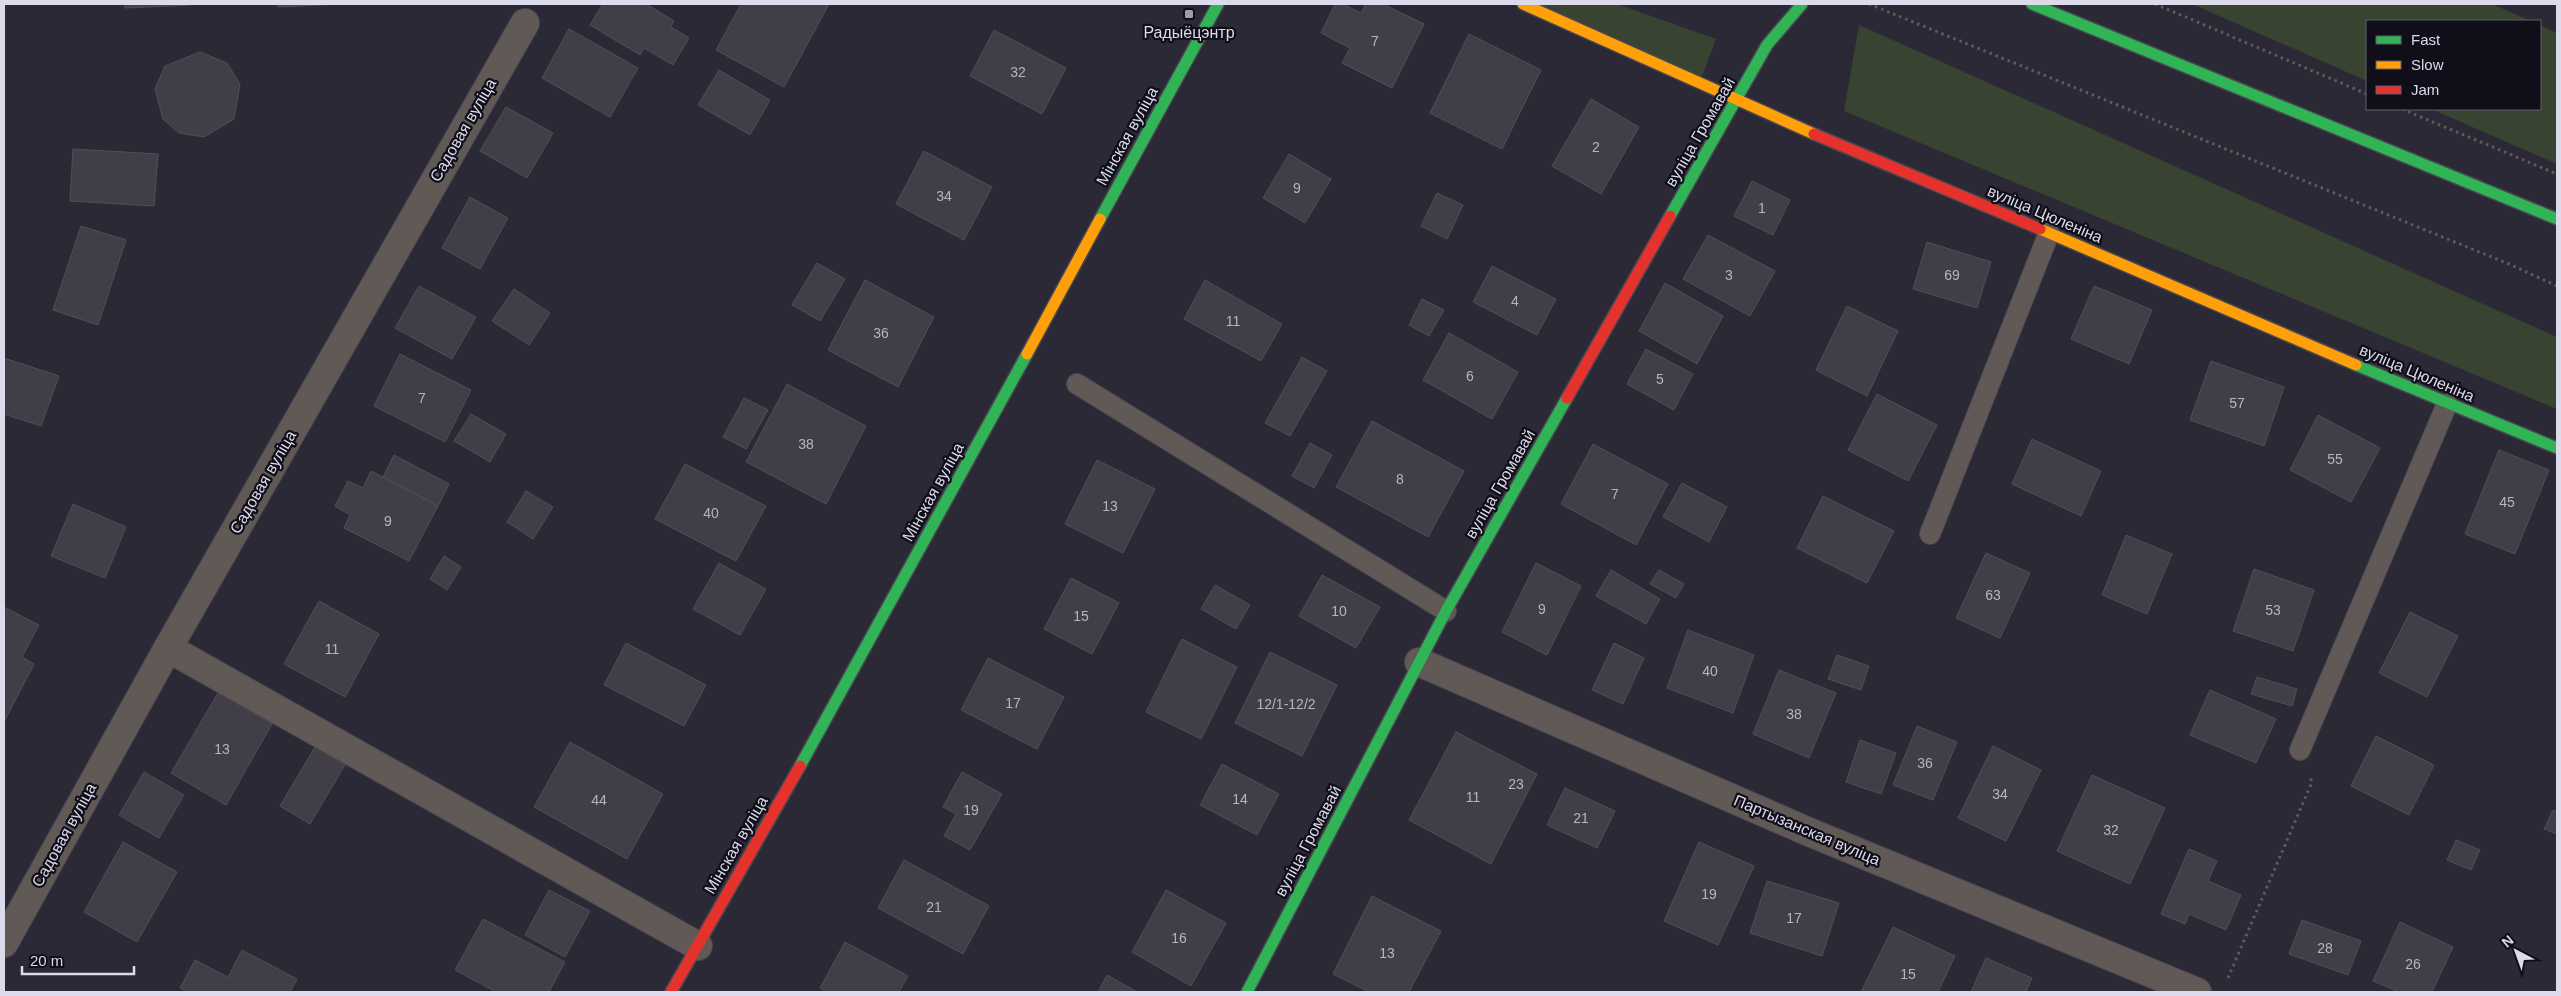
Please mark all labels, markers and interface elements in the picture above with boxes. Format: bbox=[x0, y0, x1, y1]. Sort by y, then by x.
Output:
marker: Радыёцэнтр bbox=[1183, 8, 1195, 20]
legend bbox=[2366, 20, 2541, 110]
place label: Радыёцэнтр bbox=[1143, 24, 1235, 41]
text: Fast bbox=[2411, 31, 2441, 48]
house number: 7 bbox=[1371, 33, 1379, 49]
text: Slow bbox=[2411, 56, 2444, 73]
house number: 32 bbox=[1010, 64, 1026, 80]
street label: Садовая вуліца bbox=[427, 75, 499, 184]
street label: вуліца Громавай bbox=[1662, 75, 1738, 189]
text: Jam bbox=[2411, 81, 2439, 98]
street label: Мінская вуліца bbox=[1093, 84, 1161, 188]
house number: 2 bbox=[1592, 139, 1600, 155]
house number: 9 bbox=[1293, 180, 1301, 196]
street label: вуліца Цюленіна bbox=[1985, 182, 2105, 246]
house number: 34 bbox=[936, 188, 952, 204]
house number: 1 bbox=[1758, 200, 1766, 216]
house number: 3 bbox=[1725, 267, 1733, 283]
house number: 69 bbox=[1944, 267, 1960, 283]
house number: 4 bbox=[1511, 293, 1519, 309]
house number: 11 bbox=[1226, 313, 1240, 329]
house number: 36 bbox=[873, 325, 889, 341]
street label: вуліца Цюленіна bbox=[2357, 341, 2477, 405]
house number: 6 bbox=[1466, 368, 1474, 384]
house number: 5 bbox=[1656, 371, 1664, 387]
house number: 7 bbox=[418, 390, 426, 406]
house number: 57 bbox=[2229, 395, 2245, 411]
street label: Садовая вуліца bbox=[227, 427, 299, 536]
street label: вуліца Громавай bbox=[1462, 427, 1538, 541]
house number: 38 bbox=[798, 436, 814, 452]
street label: Мінская вуліца bbox=[899, 440, 967, 544]
house number: 55 bbox=[2327, 451, 2343, 467]
house number: 8 bbox=[1396, 471, 1404, 487]
house number: 7 bbox=[1611, 486, 1619, 502]
house number: 45 bbox=[2499, 494, 2515, 510]
house number: 13 bbox=[1102, 498, 1118, 514]
house number: 40 bbox=[703, 505, 719, 521]
house number: 9 bbox=[384, 513, 392, 529]
house number: 63 bbox=[1985, 587, 2001, 603]
house number: 9 bbox=[1538, 601, 1546, 617]
house number: 53 bbox=[2265, 602, 2281, 618]
house number: 10 bbox=[1331, 603, 1347, 619]
house number: 15 bbox=[1073, 608, 1089, 624]
house number: 11 bbox=[325, 641, 339, 657]
house number: 40 bbox=[1702, 663, 1718, 679]
house number: 17 bbox=[1005, 695, 1021, 711]
house number: 12/1-12/2 bbox=[1256, 696, 1316, 712]
house number: 38 bbox=[1786, 706, 1802, 722]
house number: 13 bbox=[214, 741, 230, 757]
house number: 36 bbox=[1917, 755, 1933, 771]
house number: 23 bbox=[1508, 776, 1524, 792]
street label: Садовая вуліца bbox=[28, 780, 100, 890]
street label: вуліца Громавай bbox=[1272, 783, 1344, 899]
house number: 34 bbox=[1992, 786, 2008, 802]
house number: 11 bbox=[1466, 789, 1480, 805]
house number: 14 bbox=[1232, 791, 1248, 807]
house number: 44 bbox=[591, 792, 607, 808]
street label: Партызанская вуліца bbox=[1731, 792, 1883, 869]
street label: Мінская вуліца bbox=[701, 793, 771, 897]
house number: 19 bbox=[963, 802, 979, 818]
house number: 21 bbox=[1573, 810, 1589, 826]
house number: 32 bbox=[2103, 822, 2119, 838]
house number: 19 bbox=[1701, 886, 1717, 902]
house number: 21 bbox=[926, 899, 942, 915]
house number: 17 bbox=[1786, 910, 1802, 926]
north arrow bbox=[2491, 926, 2541, 976]
house number: 16 bbox=[1171, 930, 1187, 946]
text: N bbox=[2498, 932, 2517, 951]
house number: 28 bbox=[2317, 940, 2333, 956]
scale bar bbox=[22, 944, 135, 976]
house number: 13 bbox=[1379, 945, 1395, 961]
text: 20 m bbox=[30, 952, 63, 969]
house number: 26 bbox=[2405, 956, 2421, 972]
house number: 15 bbox=[1900, 966, 1916, 982]

